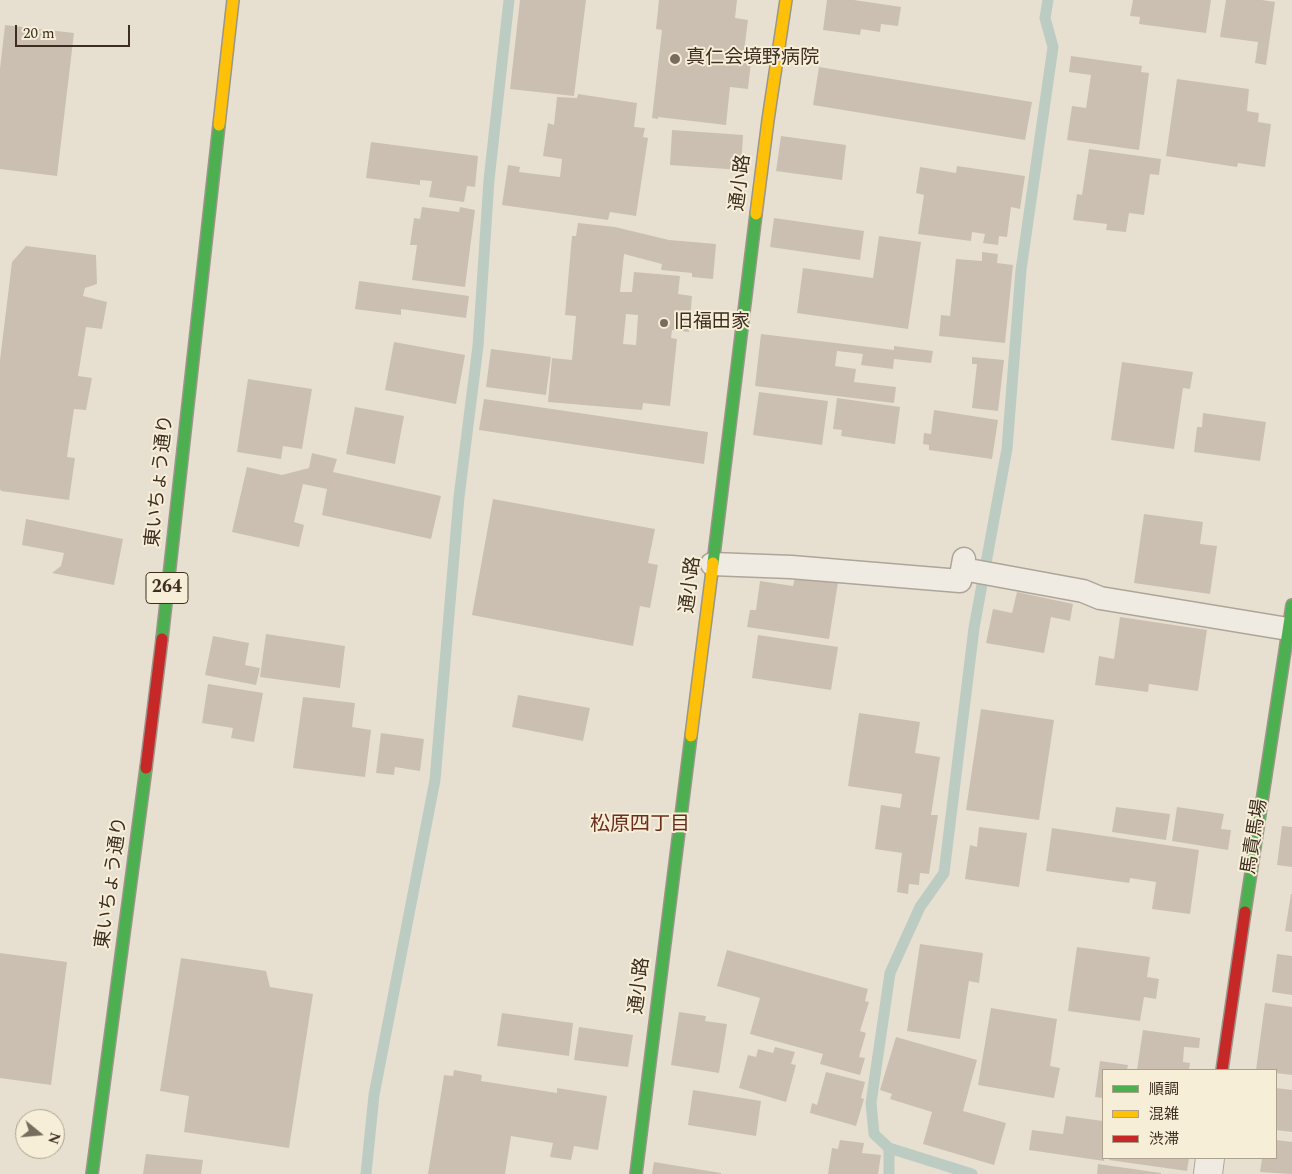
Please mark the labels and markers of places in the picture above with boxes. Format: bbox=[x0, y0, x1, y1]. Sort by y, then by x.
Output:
place label: 真仁会境野病院 bbox=[686, 48, 819, 70]
marker: 真仁会境野病院 bbox=[668, 52, 682, 66]
place label: 旧福田家 bbox=[674, 312, 750, 334]
marker: 旧福田家 bbox=[658, 317, 670, 329]

